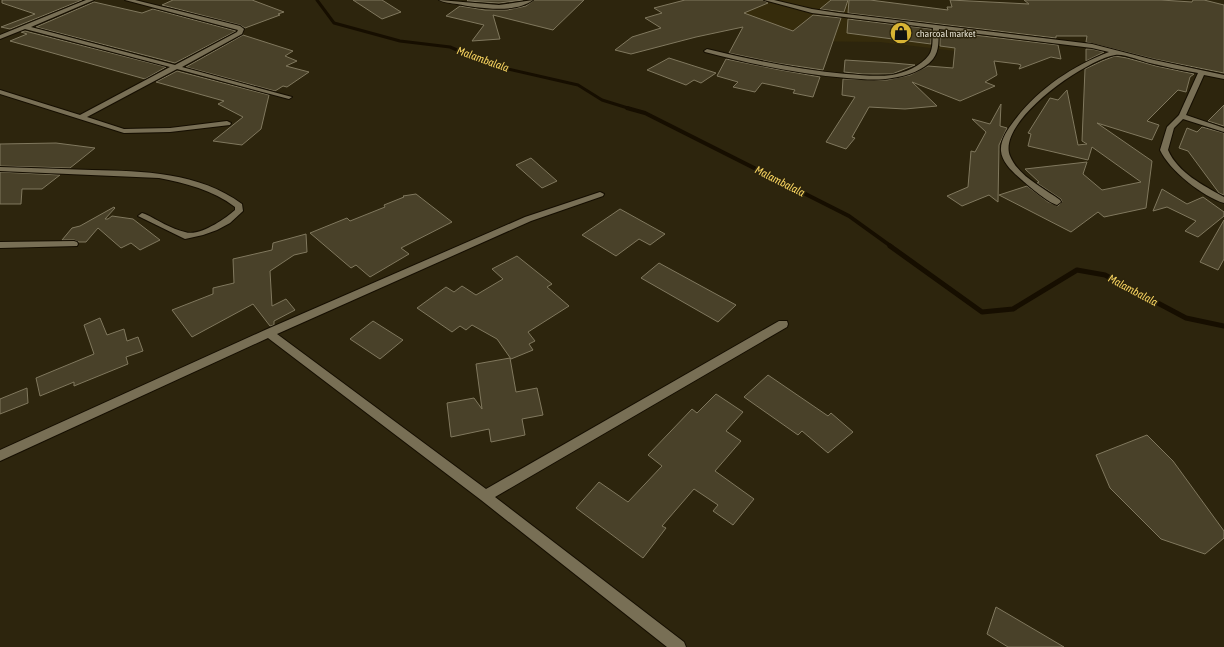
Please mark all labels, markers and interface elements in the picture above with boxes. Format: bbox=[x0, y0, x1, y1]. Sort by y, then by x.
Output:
shop icon: charcoal market bbox=[888, 20, 914, 46]
place label: charcoal market bbox=[916, 28, 976, 39]
water label: Malambalala bbox=[455, 44, 511, 74]
water label: Malambalala bbox=[753, 163, 807, 199]
water label: Malambalala bbox=[1106, 272, 1160, 308]

